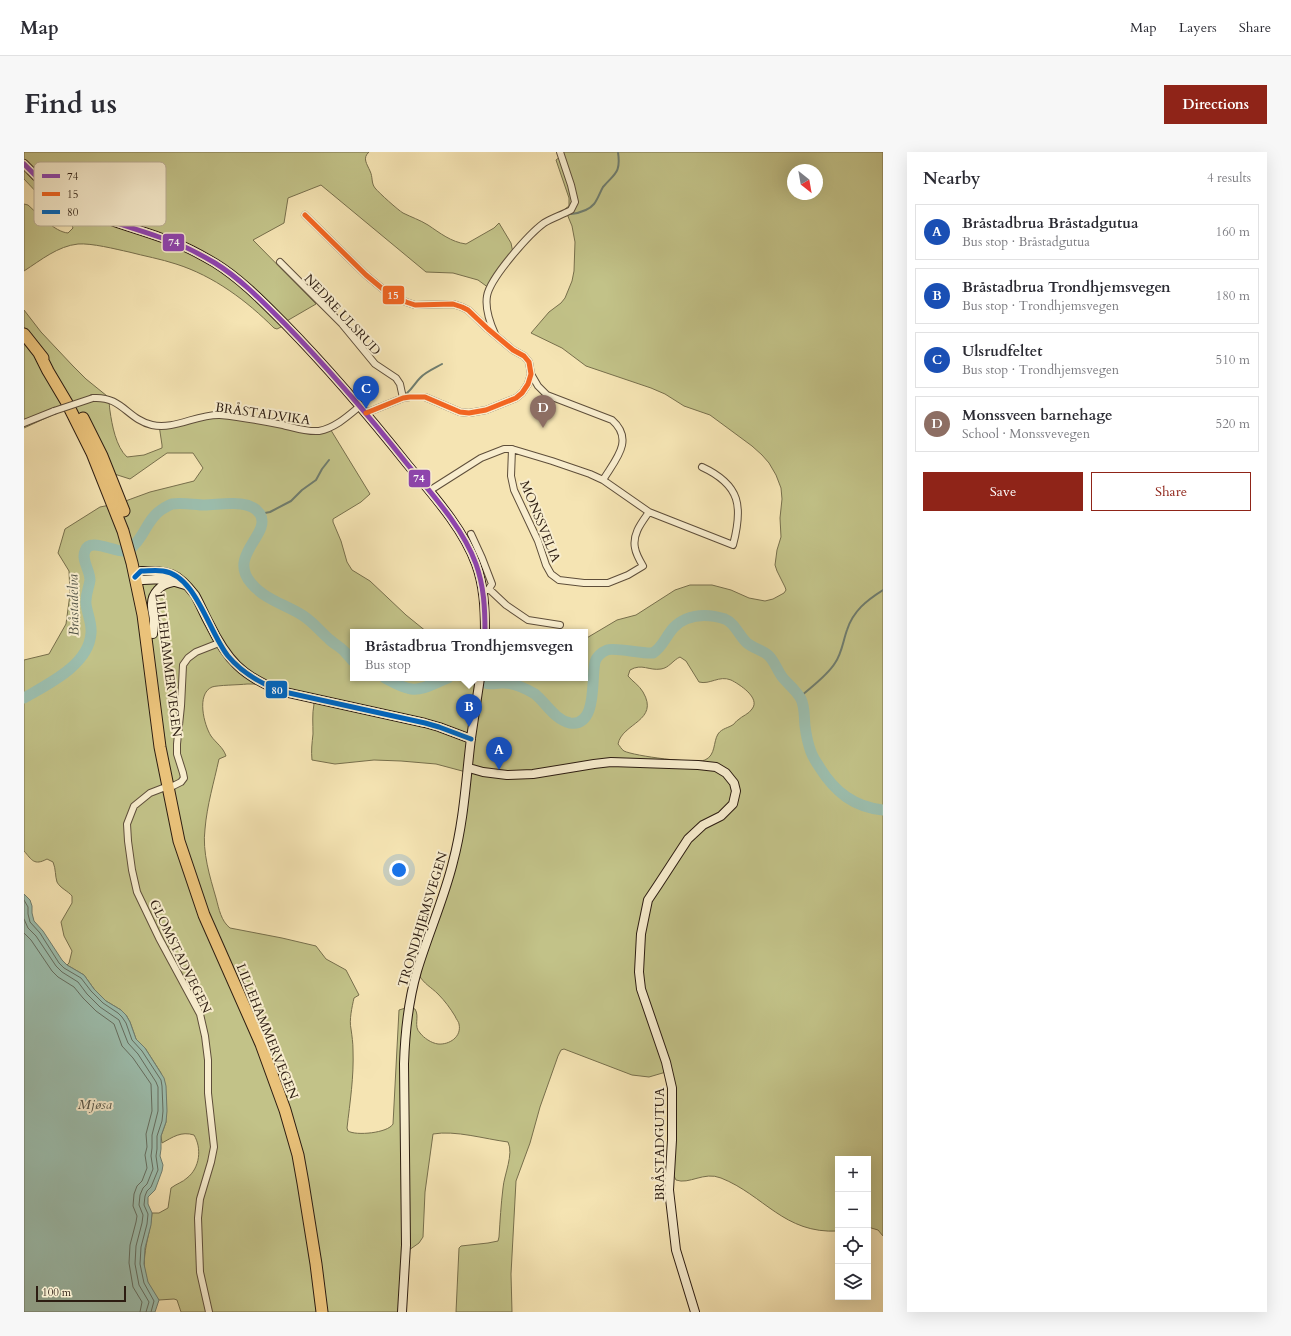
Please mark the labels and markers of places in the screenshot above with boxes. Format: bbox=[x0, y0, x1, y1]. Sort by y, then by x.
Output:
pin: C bbox=[353, 376, 379, 409]
pin: D bbox=[530, 395, 556, 428]
pin: B bbox=[456, 694, 482, 727]
pin: A bbox=[486, 737, 512, 770]

